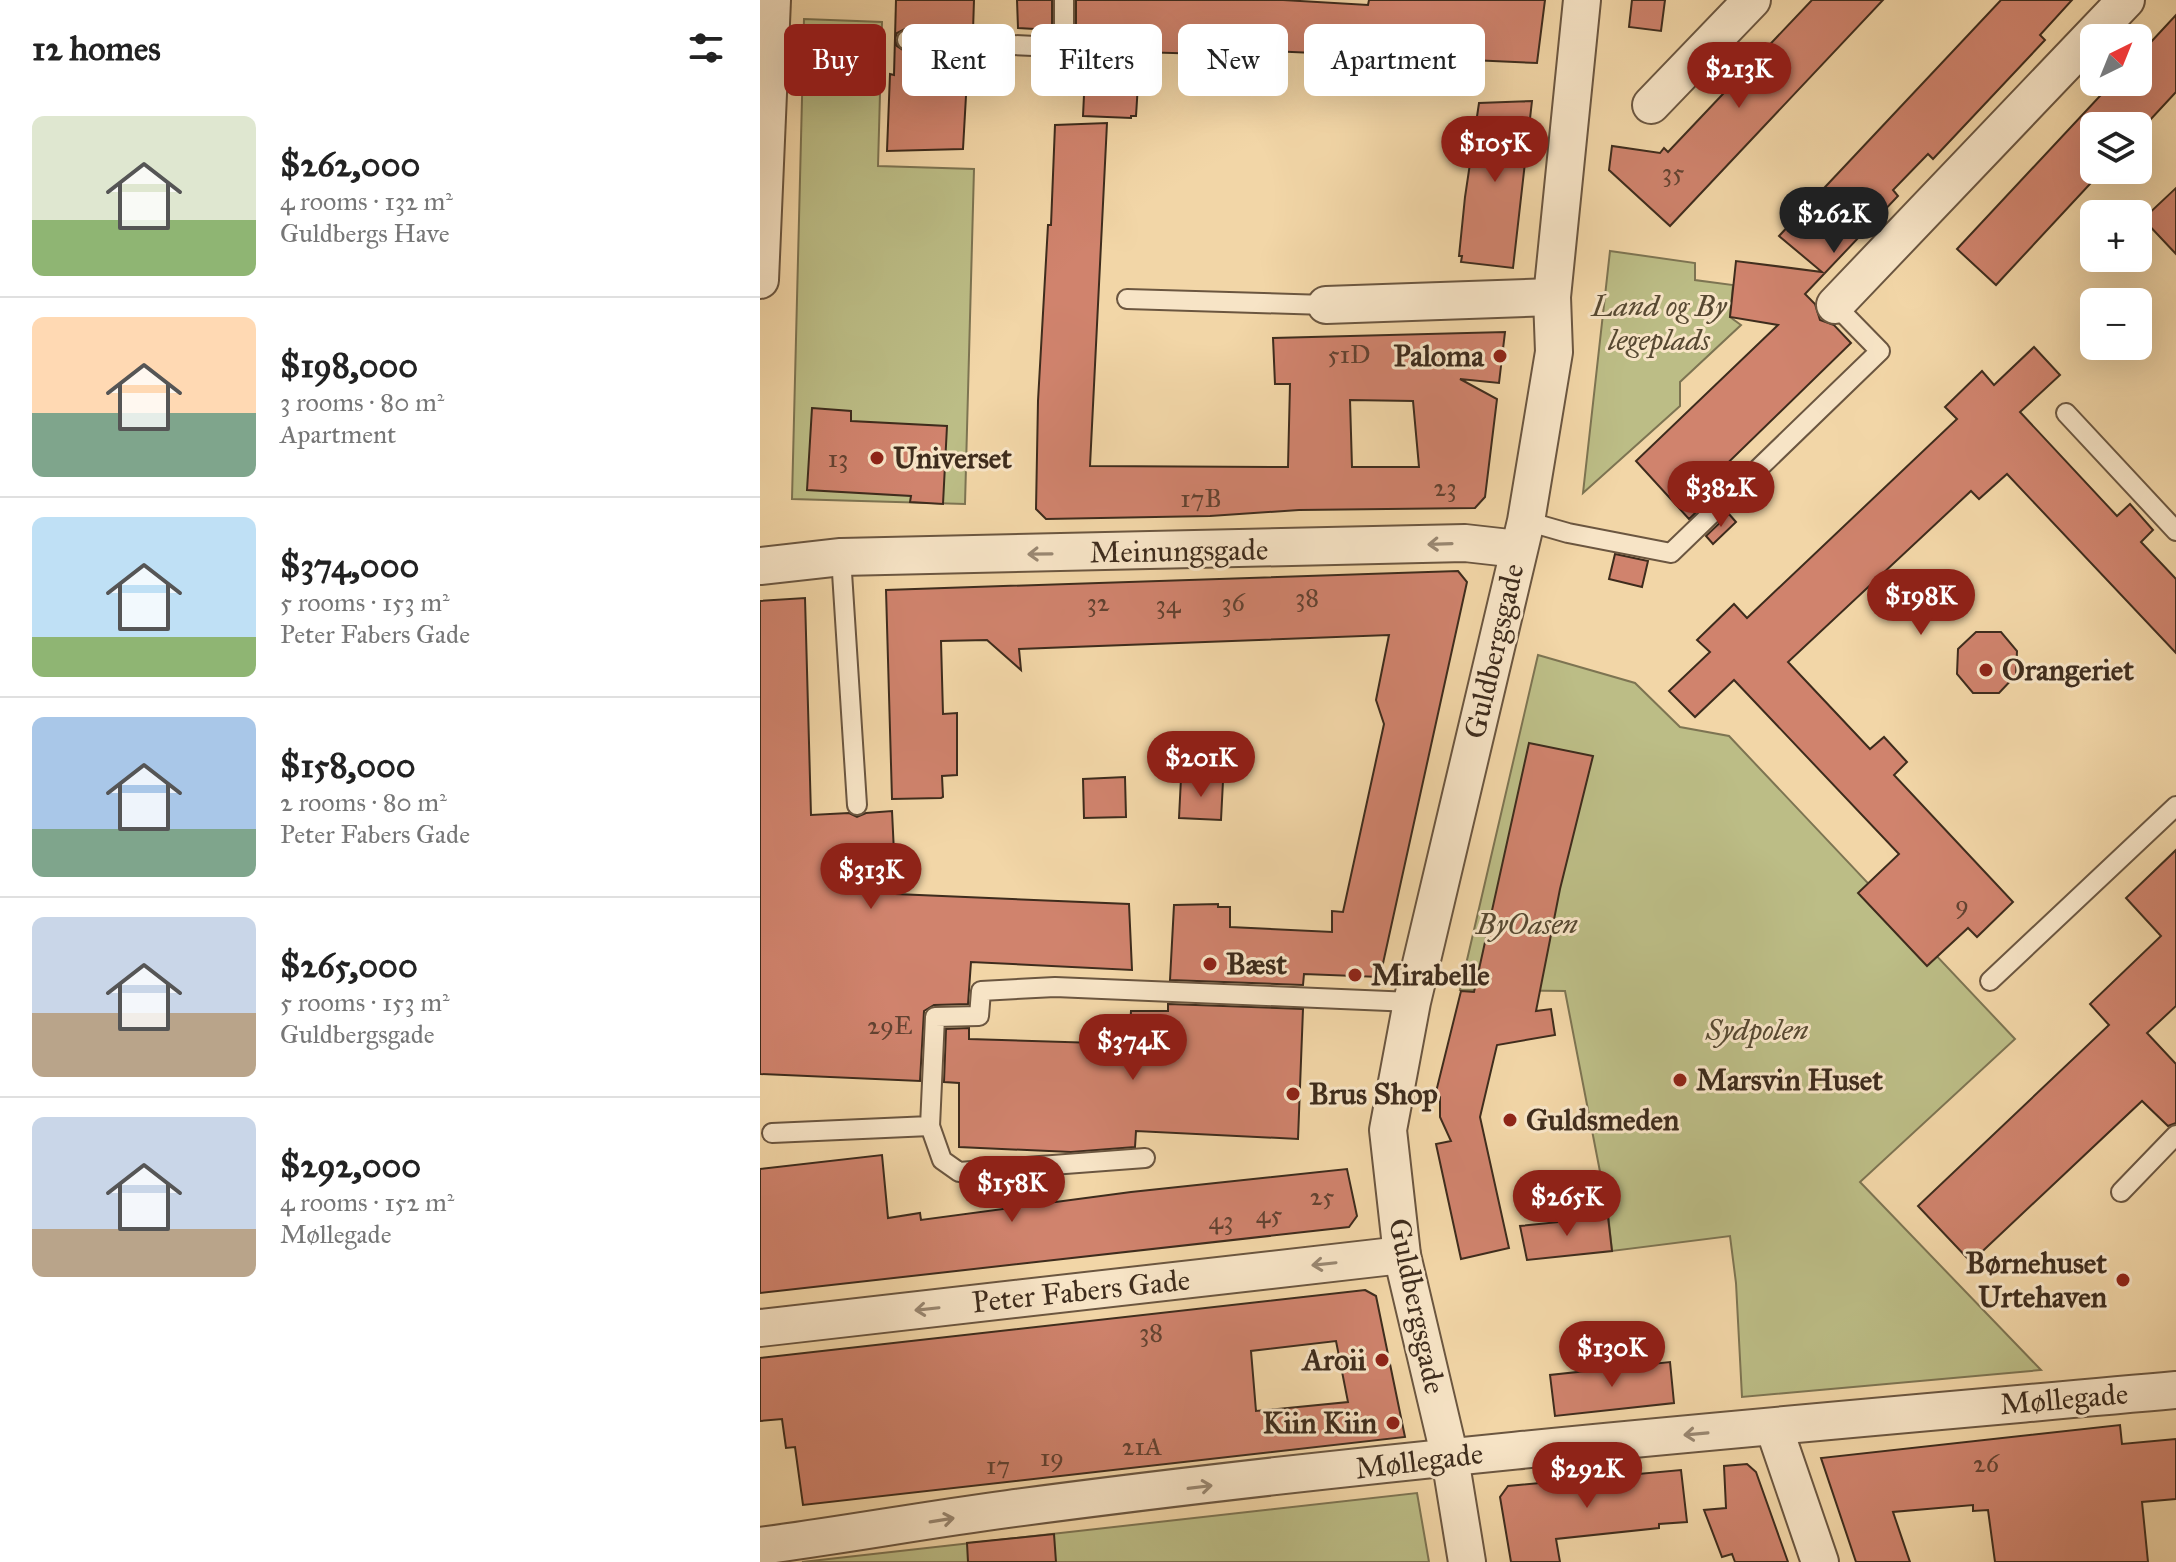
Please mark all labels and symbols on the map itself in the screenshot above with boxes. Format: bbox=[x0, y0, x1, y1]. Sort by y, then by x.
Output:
north arrow bbox=[2080, 24, 2152, 96]
pin: $213K bbox=[1683, 42, 1795, 110]
pin: $105K bbox=[1439, 116, 1551, 184]
house number: 35 bbox=[1662, 156, 1684, 188]
pin: $262K bbox=[1778, 187, 1890, 255]
park label: Land og By legeplads bbox=[1590, 288, 1728, 359]
house number: 51D bbox=[1328, 338, 1370, 370]
place label: Paloma bbox=[1394, 338, 1485, 374]
marker: Paloma bbox=[1491, 347, 1509, 365]
place label: Universet bbox=[893, 440, 1012, 476]
house number: 13 bbox=[828, 442, 848, 474]
marker: Universet bbox=[868, 449, 886, 467]
pin: $382K bbox=[1665, 461, 1777, 529]
house number: 23 bbox=[1433, 471, 1457, 503]
house number: 17B bbox=[1180, 482, 1222, 514]
street label: Meinungsgade bbox=[1089, 531, 1269, 571]
one-way arrow bbox=[1427, 536, 1454, 552]
one-way arrow bbox=[1027, 546, 1054, 561]
street label: Guldbergsgade bbox=[1456, 560, 1532, 742]
pin: $198K bbox=[1865, 569, 1977, 637]
house number: 38 bbox=[1295, 581, 1319, 613]
house number: 32 bbox=[1086, 586, 1110, 618]
house number: 36 bbox=[1221, 586, 1246, 618]
house number: 34 bbox=[1156, 588, 1181, 620]
place label: Orangeriet bbox=[2002, 652, 2134, 688]
marker: Orangeriet bbox=[1977, 661, 1995, 679]
pin: $201K bbox=[1145, 731, 1257, 799]
pin: $313K bbox=[815, 843, 927, 911]
house number: 9 bbox=[1955, 888, 1969, 920]
park label: ByOasen bbox=[1474, 906, 1578, 942]
place label: Bæst bbox=[1226, 946, 1287, 982]
marker: Bæst bbox=[1201, 955, 1219, 973]
place label: Mirabelle bbox=[1371, 957, 1490, 993]
marker: Mirabelle bbox=[1346, 966, 1364, 984]
house number: 29E bbox=[867, 1009, 913, 1041]
park label: Sydpolen bbox=[1705, 1012, 1809, 1049]
pin: $374K bbox=[1077, 1014, 1189, 1082]
place label: Marsvin Huset bbox=[1696, 1062, 1883, 1098]
marker: Marsvin Huset bbox=[1671, 1071, 1689, 1089]
place label: Brus Shop bbox=[1309, 1076, 1438, 1112]
marker: Brus Shop bbox=[1284, 1085, 1302, 1103]
place label: Guldsmeden bbox=[1526, 1102, 1680, 1138]
marker: Guldsmeden bbox=[1501, 1111, 1519, 1129]
pin: $158K bbox=[956, 1156, 1068, 1224]
pin: $265K bbox=[1511, 1170, 1623, 1238]
house number: 25 bbox=[1310, 1180, 1334, 1212]
house number: 45 bbox=[1256, 1198, 1282, 1230]
house number: 43 bbox=[1209, 1204, 1233, 1236]
street label: Guldbergsgade bbox=[1381, 1215, 1453, 1397]
place label: Børnehuset Urtehaven bbox=[1965, 1245, 2108, 1315]
one-way arrow bbox=[1311, 1257, 1338, 1272]
street label: Peter Fabers Gade bbox=[970, 1262, 1192, 1320]
marker: Børnehuset Urtehaven bbox=[2114, 1271, 2132, 1289]
one-way arrow bbox=[914, 1301, 941, 1316]
house number: 38 bbox=[1139, 1316, 1163, 1348]
pin: $130K bbox=[1556, 1321, 1668, 1389]
place label: Aroii bbox=[1301, 1342, 1367, 1378]
marker: Aroii bbox=[1373, 1351, 1391, 1369]
street label: Møllegade bbox=[1998, 1375, 2130, 1423]
place label: Kiin Kiin bbox=[1263, 1405, 1378, 1441]
marker: Kiin Kiin bbox=[1384, 1414, 1402, 1432]
one-way arrow bbox=[1683, 1427, 1710, 1442]
house number: 21A bbox=[1122, 1430, 1163, 1462]
street label: Møllegade bbox=[1353, 1435, 1485, 1487]
house number: 19 bbox=[1040, 1441, 1064, 1473]
pin: $292K bbox=[1531, 1442, 1643, 1510]
house number: 26 bbox=[1973, 1447, 2000, 1479]
house number: 17 bbox=[986, 1449, 1010, 1481]
one-way arrow bbox=[1186, 1479, 1213, 1494]
one-way arrow bbox=[929, 1512, 954, 1527]

